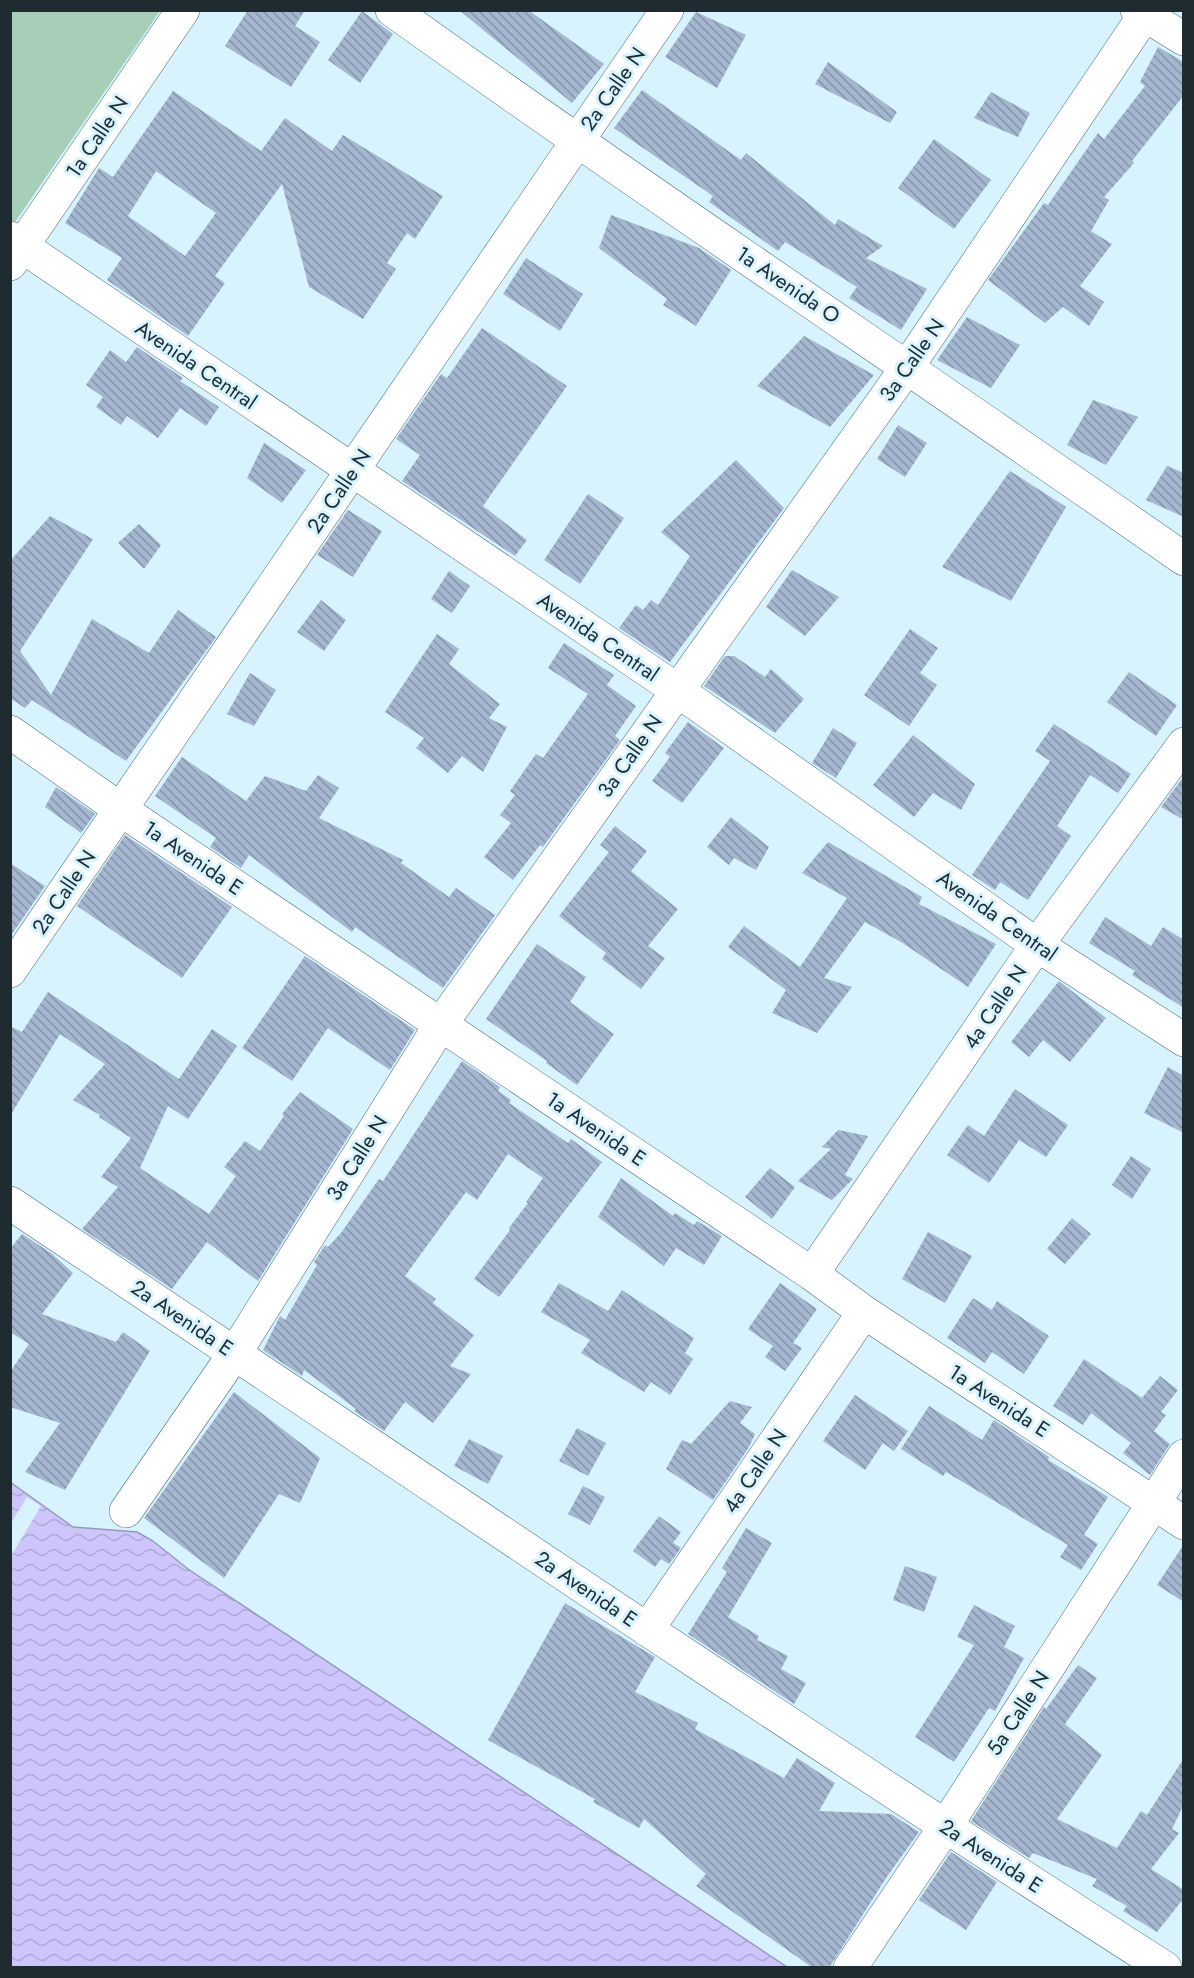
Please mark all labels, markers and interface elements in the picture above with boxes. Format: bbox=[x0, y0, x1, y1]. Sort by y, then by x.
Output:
street label: 2a Calle N bbox=[573, 41, 653, 137]
street label: 1a Calle N bbox=[58, 90, 136, 184]
street label: 1a Avenida O bbox=[730, 239, 846, 331]
street label: 3a Calle N bbox=[872, 312, 952, 408]
street label: Avenida Central bbox=[129, 313, 263, 417]
street label: 2a Calle N bbox=[300, 443, 378, 539]
street label: Avenida Central bbox=[531, 585, 665, 689]
street label: 3a Calle N bbox=[590, 708, 670, 804]
street label: 1a Avenida E bbox=[137, 813, 249, 903]
street label: 2a Calle N bbox=[25, 844, 103, 940]
street label: Avenida Central bbox=[931, 863, 1063, 969]
street label: 4a Calle N bbox=[956, 959, 1034, 1055]
street label: 1a Avenida E bbox=[540, 1084, 652, 1174]
street label: 3a Calle N bbox=[319, 1110, 395, 1206]
street label: 2a Avenida E bbox=[125, 1273, 239, 1363]
street label: 1a Avenida E bbox=[943, 1357, 1055, 1445]
street label: 4a Calle N bbox=[716, 1423, 794, 1519]
street label: 2a Avenida E bbox=[529, 1544, 643, 1634]
street label: 5a Calle N bbox=[979, 1665, 1057, 1761]
street label: 2a Avenida E bbox=[934, 1811, 1048, 1901]

